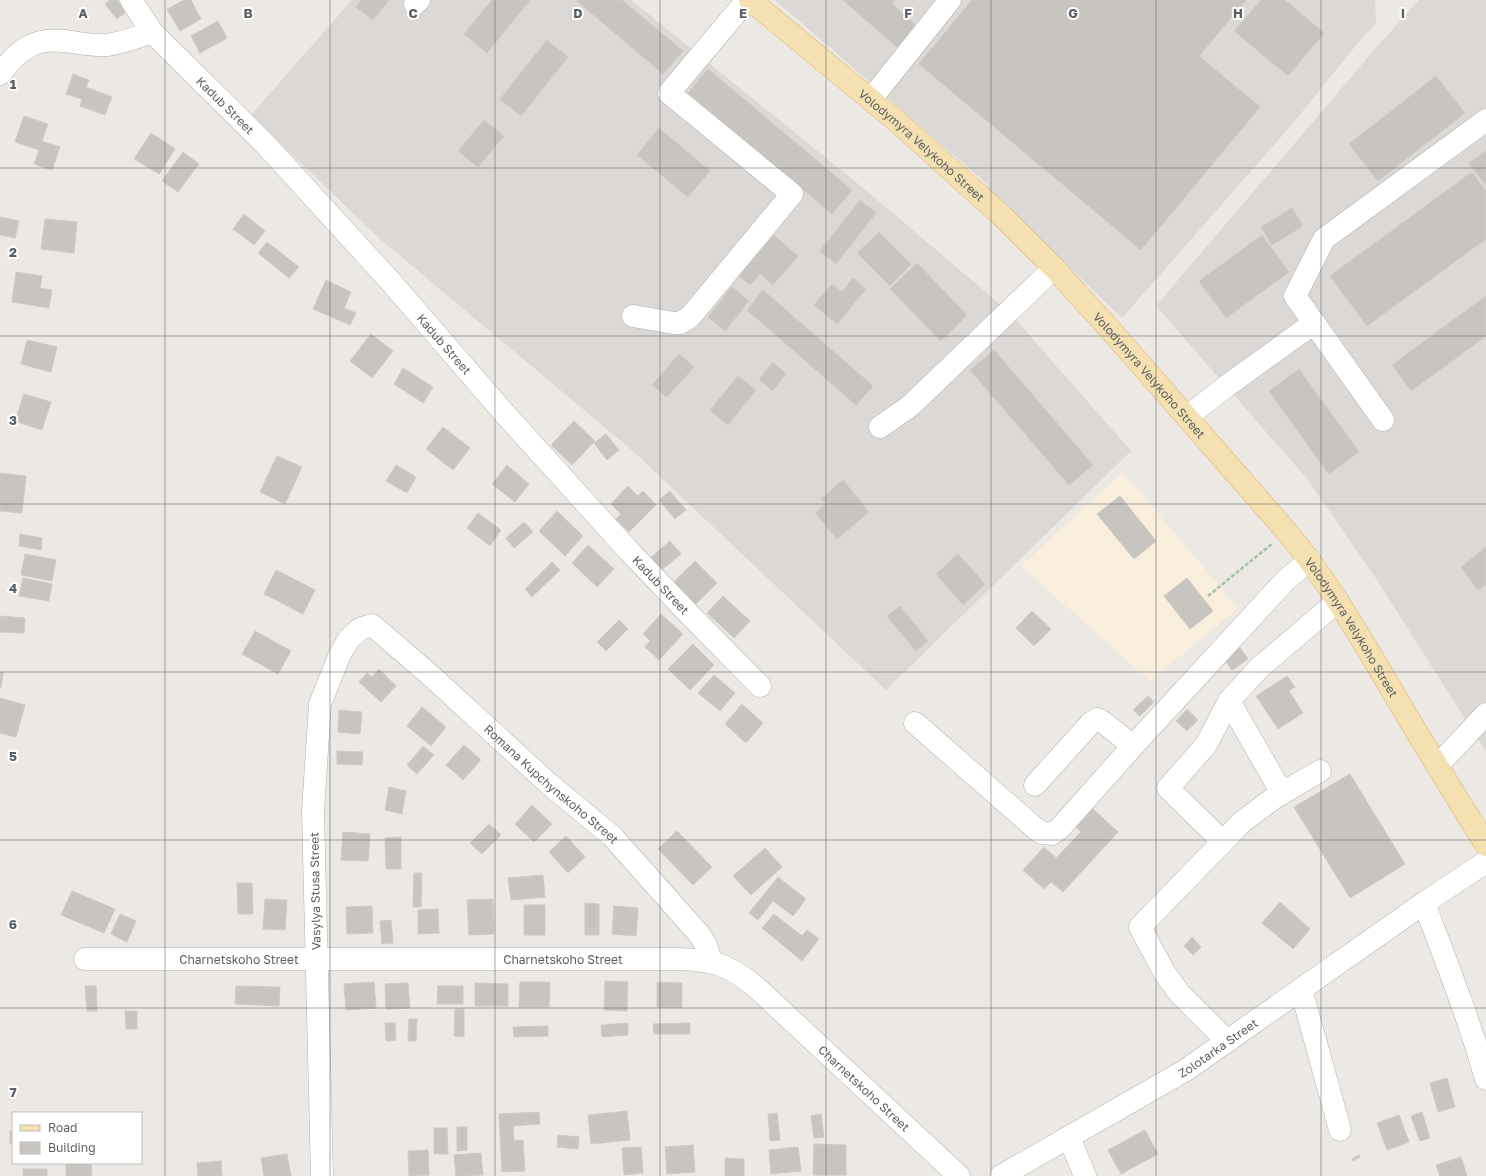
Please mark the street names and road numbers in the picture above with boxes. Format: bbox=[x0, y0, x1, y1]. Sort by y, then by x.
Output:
street label: Kadub Street bbox=[194, 73, 258, 137]
street label: Volodymyra Velykoho Street bbox=[856, 86, 988, 205]
street label: Volodymyra Velykoho Street bbox=[1090, 309, 1209, 441]
street label: Kadub Street bbox=[414, 310, 475, 378]
street label: Kadub Street bbox=[630, 552, 693, 617]
street label: Volodymyra Velykoho Street bbox=[1302, 554, 1402, 700]
street label: Romana Kupchynskoho Street bbox=[481, 721, 622, 846]
street label: Vasylya Stusa Street bbox=[306, 832, 324, 950]
street label: Charnetskoho Street bbox=[179, 952, 299, 967]
street label: Charnetskoho Street bbox=[503, 952, 623, 967]
street label: Zolotarka Street bbox=[1175, 1015, 1260, 1080]
street label: Charnetskoho Street bbox=[815, 1042, 913, 1134]

